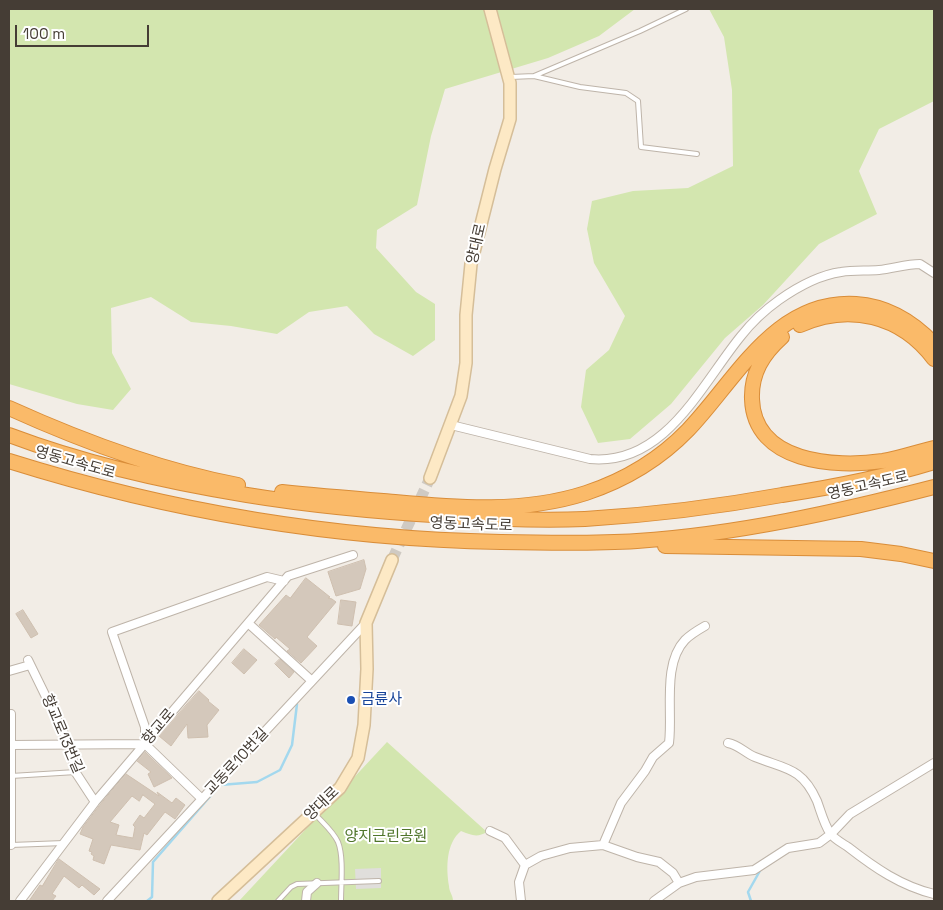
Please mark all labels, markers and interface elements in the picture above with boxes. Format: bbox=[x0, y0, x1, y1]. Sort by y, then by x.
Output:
scale bar bbox=[18, 15, 151, 47]
text: 100 m bbox=[23, 24, 65, 43]
street label: 양대로 bbox=[464, 222, 490, 266]
street label: 영동고속도로 bbox=[33, 443, 117, 483]
street label: 영동고속도로 bbox=[826, 468, 910, 504]
street label: 영동고속도로 bbox=[429, 515, 513, 535]
place label: 금륜사 bbox=[361, 691, 402, 709]
street label: 향교로13번길 bbox=[37, 692, 87, 776]
marker: 금륜사 bbox=[345, 694, 357, 706]
street label: 향교로 bbox=[139, 705, 179, 749]
street label: 교동로10번길 bbox=[201, 725, 273, 799]
street label: 양대로 bbox=[301, 783, 343, 825]
park label: 양지근린공원 bbox=[345, 828, 427, 846]

